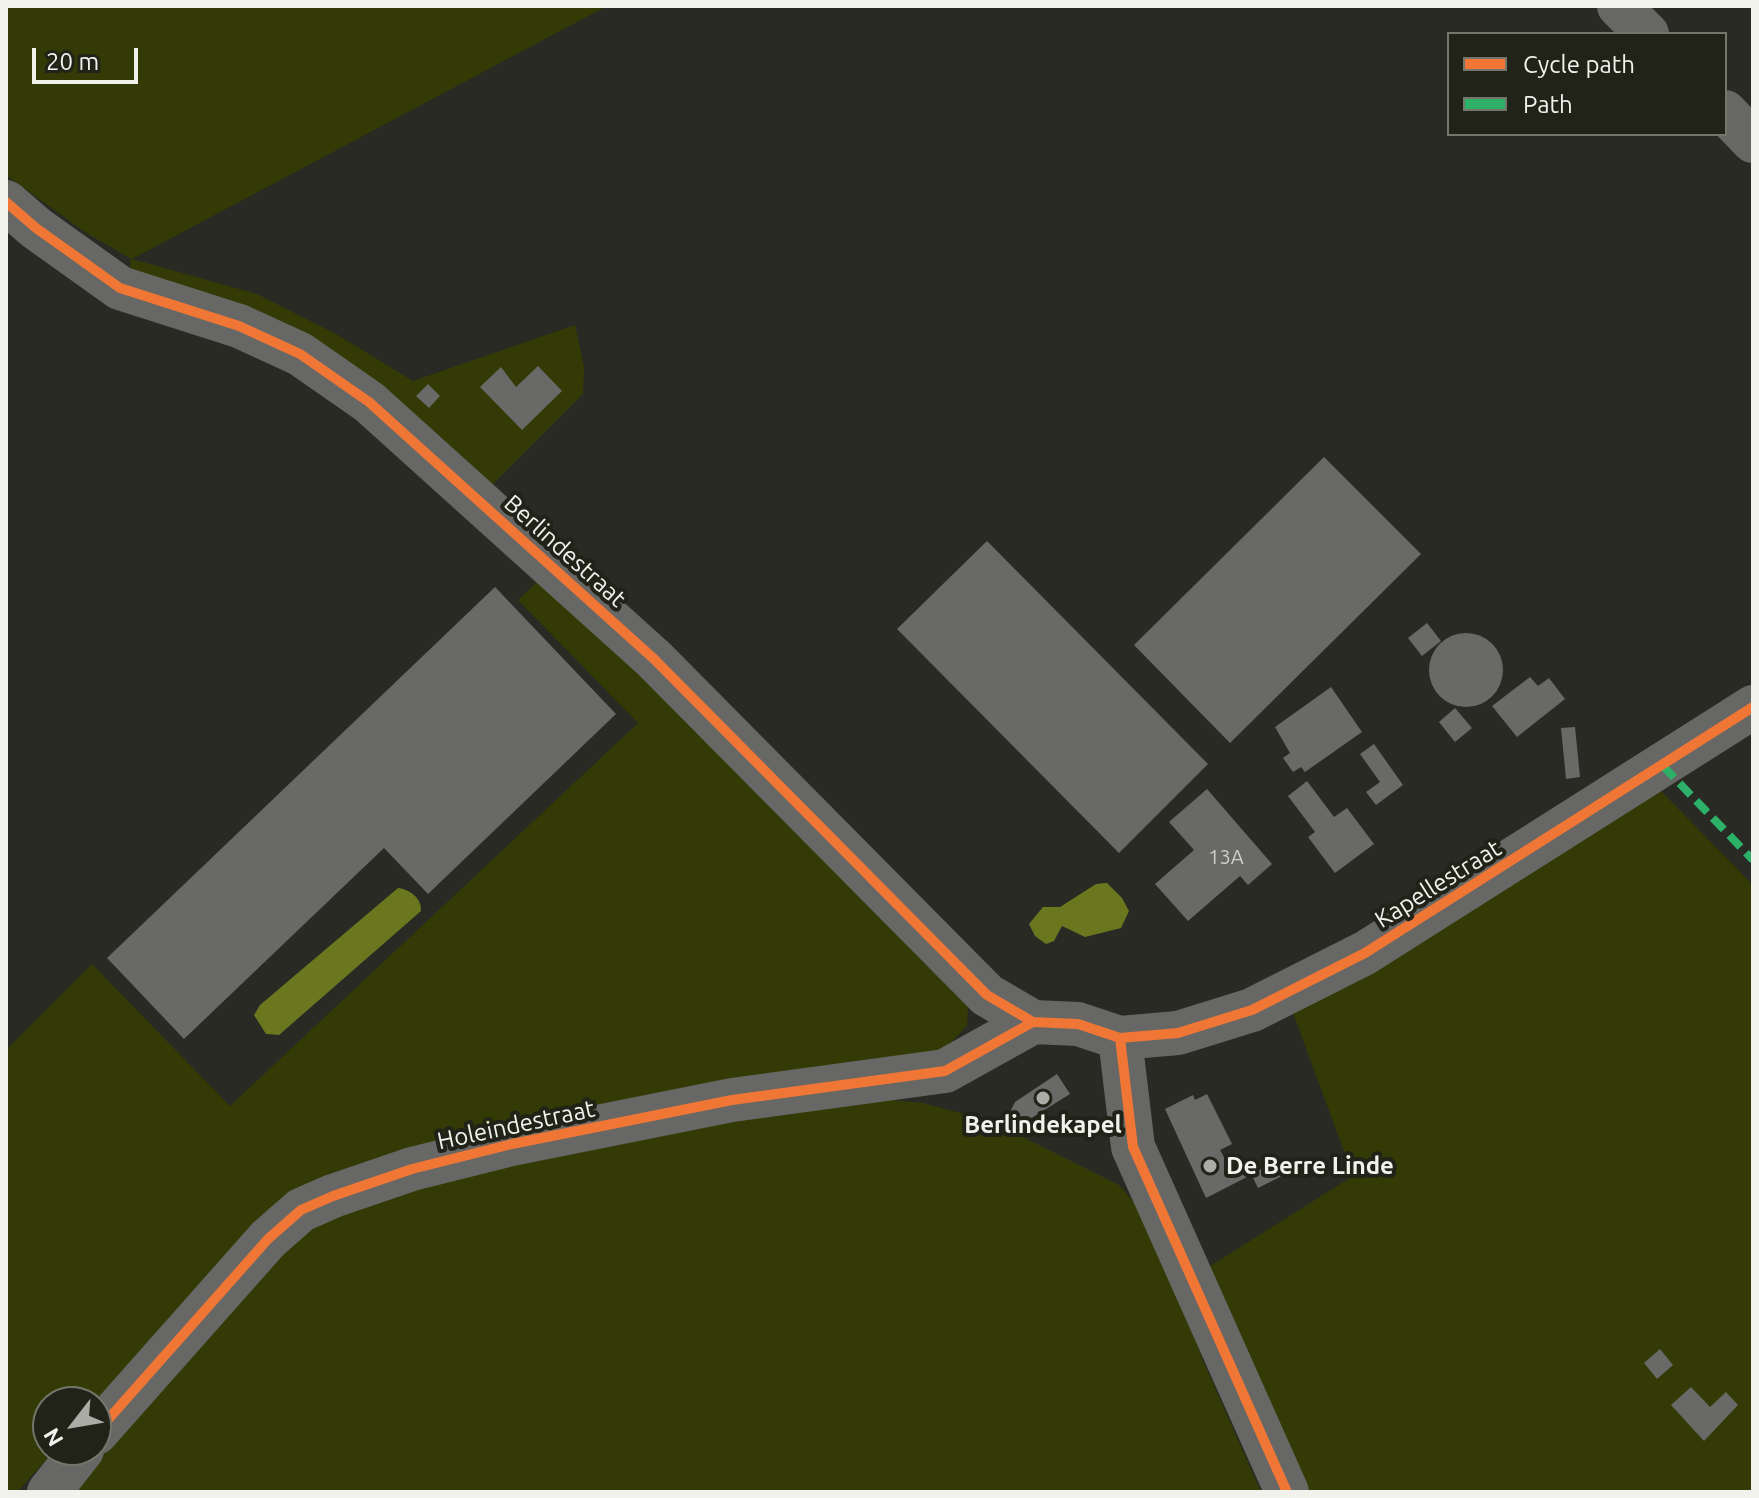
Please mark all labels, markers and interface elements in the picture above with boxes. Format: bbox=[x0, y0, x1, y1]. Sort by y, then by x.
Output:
scale bar bbox=[36, 32, 142, 82]
legend bbox=[1447, 32, 1727, 136]
text: 20 m bbox=[46, 48, 99, 75]
text: Cycle path bbox=[1523, 51, 1635, 78]
text: Path bbox=[1523, 91, 1573, 118]
street label: Berlindestraat bbox=[498, 489, 632, 613]
street label: Kapellestraat bbox=[1370, 834, 1506, 934]
house number: 13A bbox=[1208, 845, 1244, 869]
marker: Berlindekapel bbox=[1034, 1089, 1052, 1107]
street label: Holeindestraat bbox=[435, 1094, 597, 1156]
place label: Berlindekapel bbox=[964, 1111, 1122, 1139]
place label: De Berre Linde bbox=[1226, 1152, 1394, 1180]
marker: De Berre Linde bbox=[1201, 1157, 1219, 1175]
north arrow bbox=[32, 1386, 112, 1466]
text: N bbox=[38, 1424, 68, 1451]

